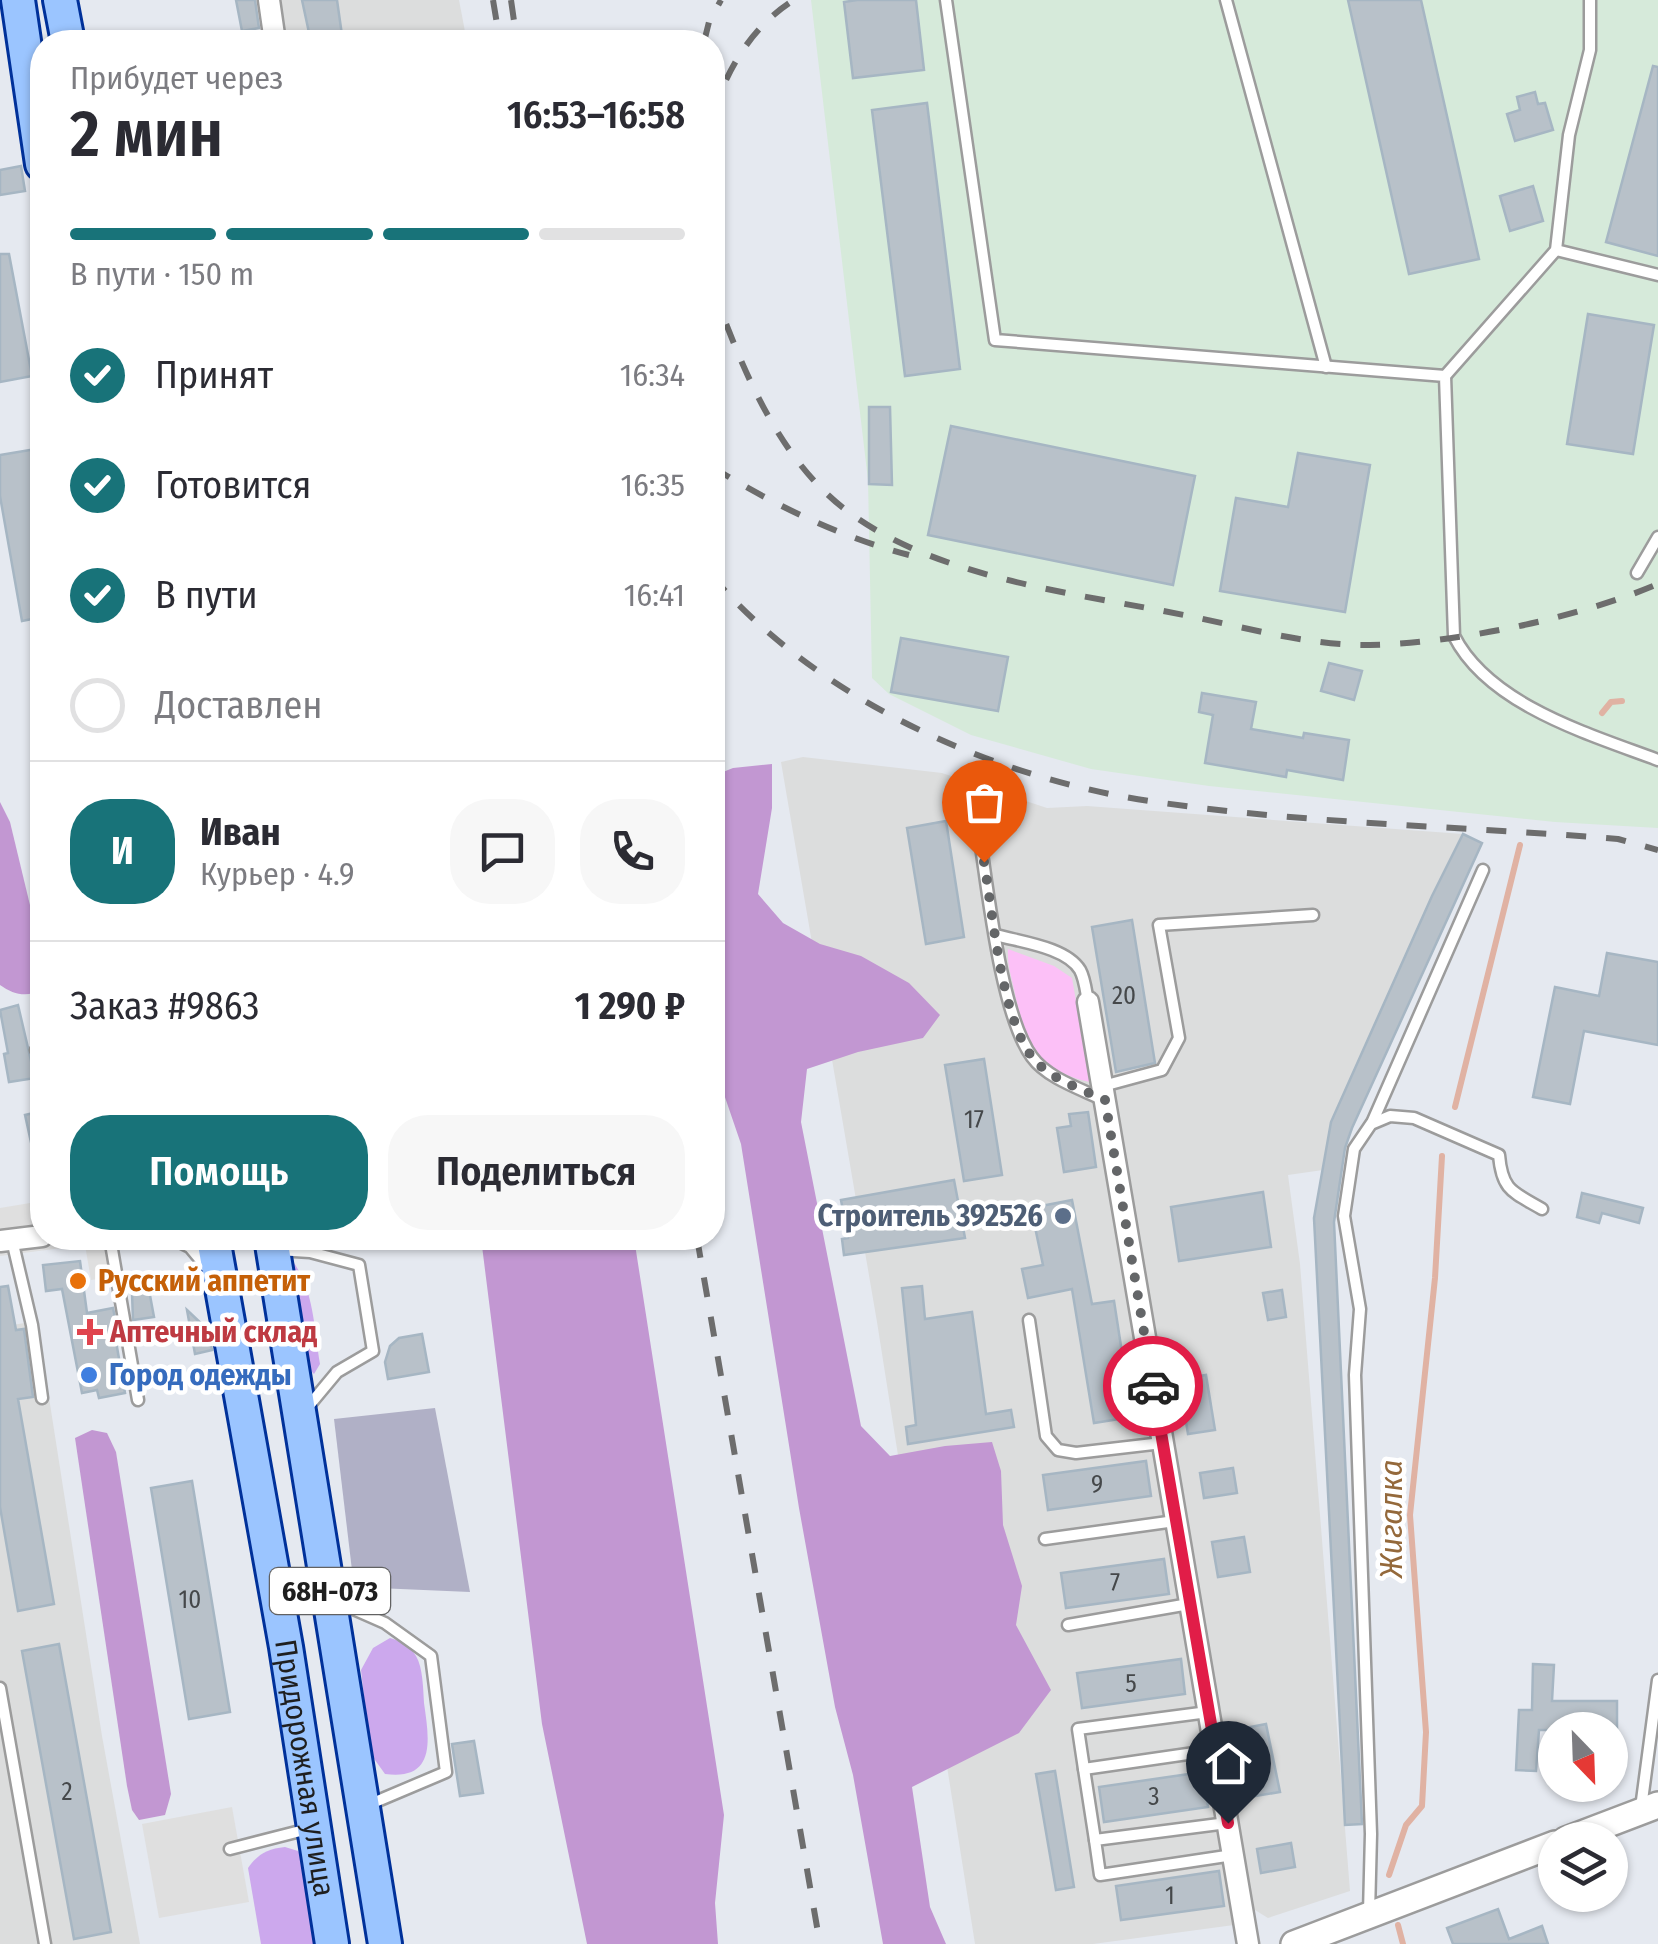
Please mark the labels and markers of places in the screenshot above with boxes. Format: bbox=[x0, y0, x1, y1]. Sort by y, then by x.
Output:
pin bbox=[942, 760, 1027, 863]
place label: Строитель 392526 bbox=[818, 1198, 1043, 1234]
marker: Строитель 392526 bbox=[1052, 1205, 1074, 1227]
place label: Русский аппетит bbox=[98, 1263, 311, 1299]
marker: Русский аппетит bbox=[67, 1270, 89, 1292]
place label: Аптечный склад bbox=[109, 1314, 317, 1350]
marker: Аптечный склад bbox=[79, 1321, 101, 1343]
place label: Город одежды bbox=[109, 1357, 292, 1393]
marker: Город одежды bbox=[78, 1364, 100, 1386]
pin bbox=[1186, 1721, 1271, 1824]

